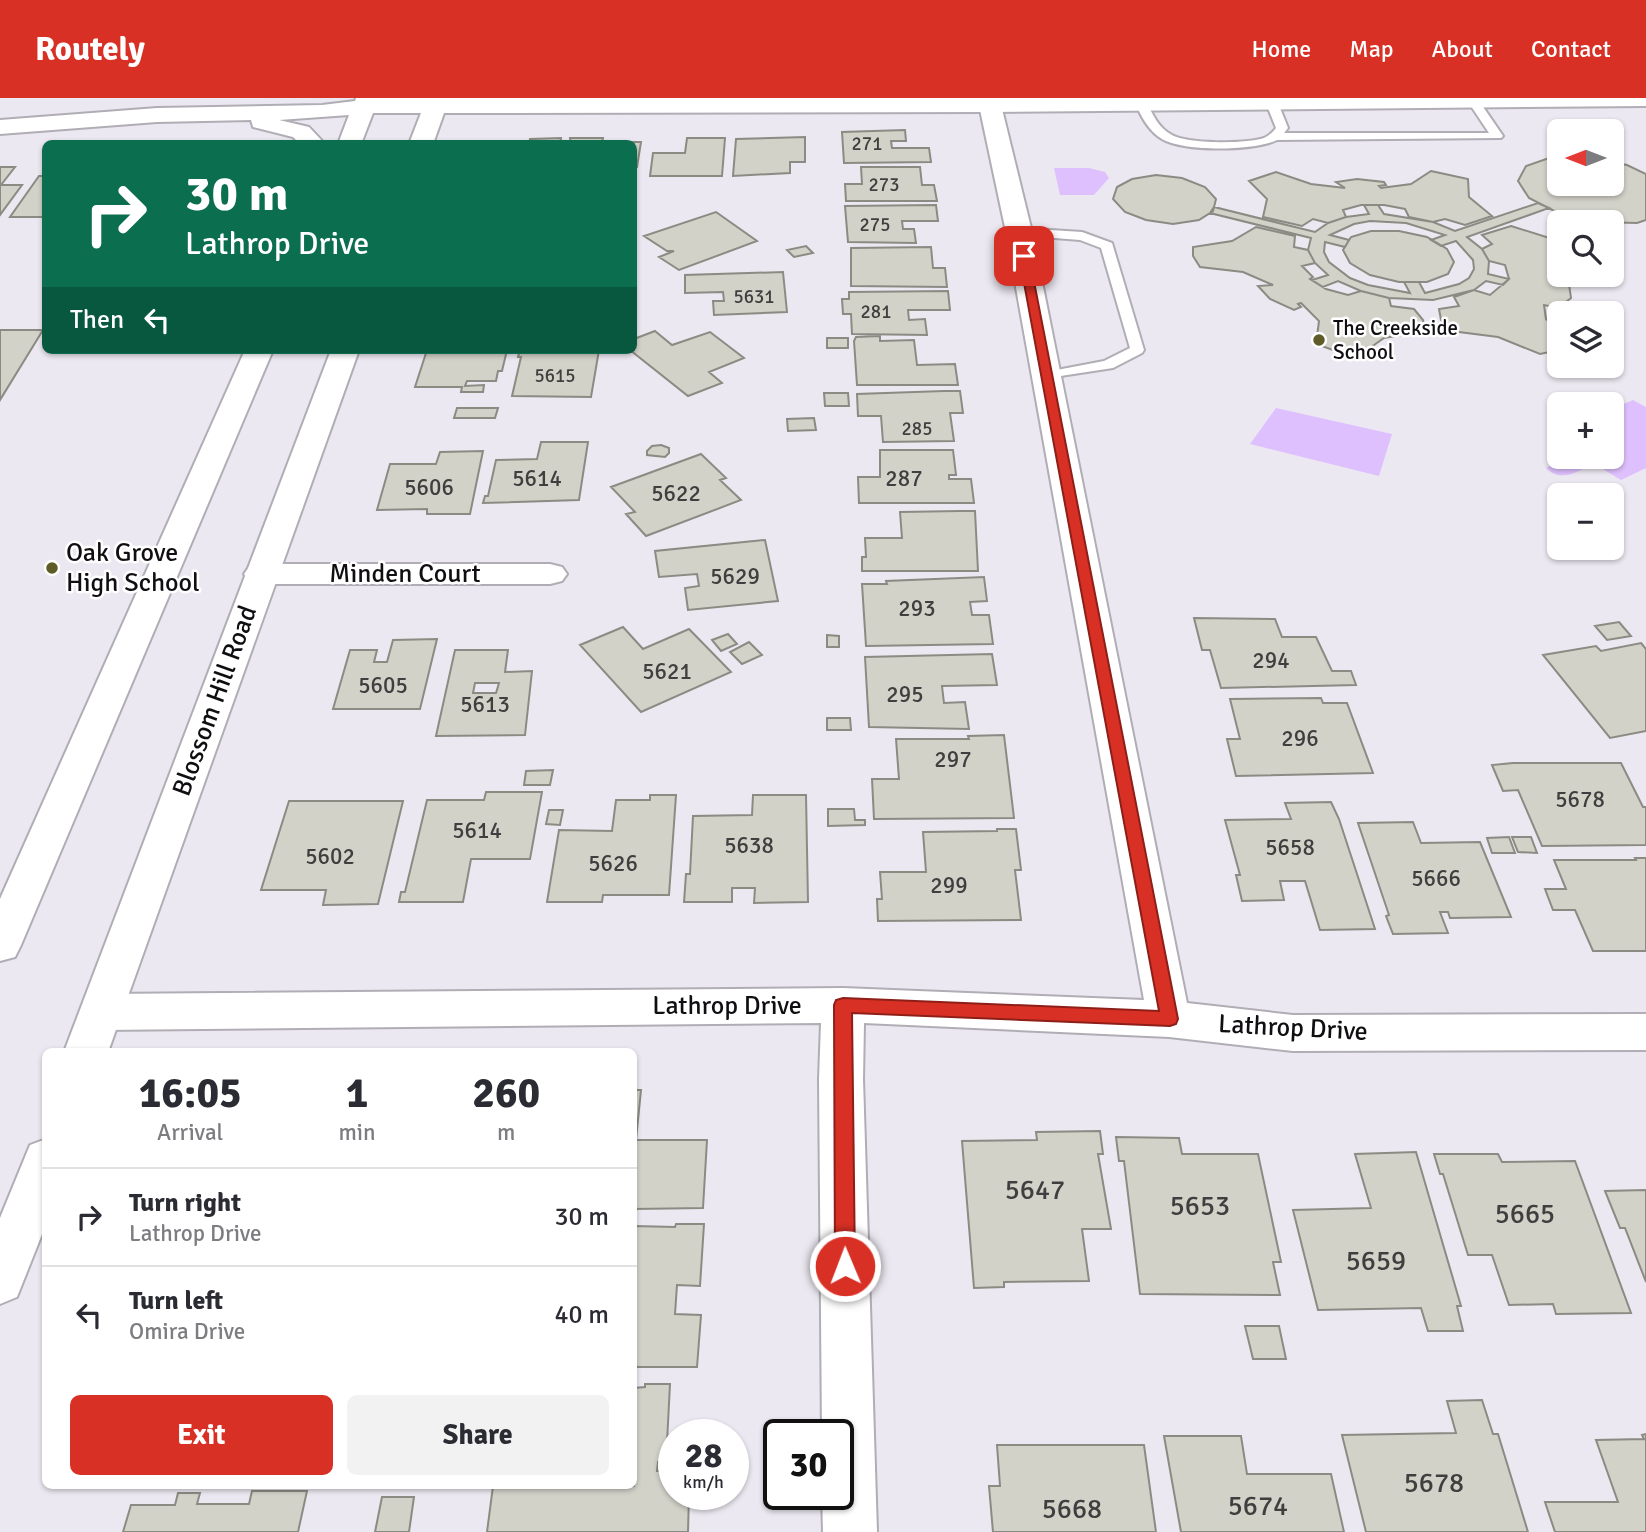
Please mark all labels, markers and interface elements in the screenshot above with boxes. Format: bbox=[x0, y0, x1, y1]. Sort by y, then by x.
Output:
text: Routely bbox=[35, 29, 145, 70]
text: Home bbox=[1251, 34, 1311, 64]
text: Map bbox=[1349, 34, 1394, 64]
text: About bbox=[1432, 34, 1493, 64]
text: Contact bbox=[1531, 34, 1611, 64]
north arrow bbox=[1547, 119, 1624, 196]
map controls bbox=[1547, 119, 1624, 560]
house number: 271 bbox=[852, 132, 882, 156]
text: 30 m bbox=[185, 164, 288, 224]
icon: right bbox=[70, 168, 161, 259]
house number: 273 bbox=[869, 173, 899, 197]
button: search bbox=[1547, 210, 1624, 287]
house number: 275 bbox=[860, 213, 890, 237]
text: Lathrop Drive bbox=[185, 224, 369, 263]
pin bbox=[994, 226, 1054, 286]
icon: arrive bbox=[1005, 237, 1043, 275]
house number: 5631 bbox=[733, 285, 775, 309]
house number: 281 bbox=[861, 300, 891, 324]
icon: left bbox=[138, 301, 176, 339]
button: layers bbox=[1547, 301, 1624, 378]
text: Then bbox=[70, 304, 124, 336]
place label: The Creekside School bbox=[1333, 315, 1458, 365]
marker: The Creekside School bbox=[1311, 332, 1327, 348]
house number: 5615 bbox=[534, 364, 576, 388]
button: + bbox=[1547, 392, 1624, 469]
house number: 285 bbox=[902, 417, 932, 441]
house number: 5614 bbox=[512, 464, 562, 493]
house number: 287 bbox=[885, 464, 923, 493]
house number: 5606 bbox=[404, 473, 454, 502]
house number: 5622 bbox=[651, 479, 701, 508]
button: − bbox=[1547, 483, 1624, 560]
place label: Oak Grove High School bbox=[66, 537, 200, 599]
street label: Minden Court bbox=[329, 558, 481, 590]
marker: Oak Grove High School bbox=[44, 560, 60, 576]
house number: 5629 bbox=[710, 562, 760, 591]
house number: 293 bbox=[898, 594, 936, 623]
street label: Blossom Hill Road bbox=[166, 601, 264, 801]
house number: 294 bbox=[1252, 646, 1290, 675]
house number: 5621 bbox=[642, 657, 692, 686]
house number: 5605 bbox=[358, 671, 408, 700]
house number: 295 bbox=[886, 680, 924, 709]
house number: 5613 bbox=[460, 690, 510, 719]
house number: 296 bbox=[1281, 724, 1319, 753]
house number: 297 bbox=[934, 745, 972, 774]
house number: 5678 bbox=[1555, 785, 1605, 814]
house number: 5614 bbox=[452, 816, 502, 845]
house number: 5638 bbox=[724, 831, 774, 860]
house number: 5658 bbox=[1265, 833, 1315, 862]
house number: 5602 bbox=[305, 842, 355, 871]
house number: 5626 bbox=[588, 849, 638, 878]
house number: 5666 bbox=[1411, 864, 1461, 893]
house number: 299 bbox=[930, 871, 968, 900]
street label: Lathrop Drive bbox=[652, 990, 802, 1022]
street label: Lathrop Drive bbox=[1217, 1008, 1369, 1048]
text: 16:05 bbox=[139, 1068, 242, 1119]
text: 1 bbox=[346, 1068, 368, 1119]
text: 260 bbox=[472, 1068, 540, 1119]
text: Arrival bbox=[157, 1118, 223, 1147]
text: min bbox=[338, 1118, 376, 1147]
text: m bbox=[497, 1118, 515, 1147]
house number: 5647 bbox=[1005, 1173, 1065, 1207]
text: Turn right bbox=[129, 1187, 241, 1219]
house number: 5653 bbox=[1170, 1189, 1230, 1223]
house number: 5665 bbox=[1495, 1197, 1555, 1231]
icon: right bbox=[70, 1198, 108, 1236]
text: 30 m bbox=[554, 1201, 609, 1233]
text: Lathrop Drive bbox=[129, 1219, 261, 1248]
position arrow bbox=[808, 1229, 882, 1303]
house number: 5659 bbox=[1346, 1244, 1406, 1278]
text: Turn left bbox=[129, 1285, 223, 1317]
icon: left bbox=[70, 1296, 108, 1334]
text: 40 m bbox=[554, 1299, 609, 1331]
text: Omira Drive bbox=[129, 1317, 245, 1346]
button: Exit bbox=[70, 1395, 333, 1475]
button: Share bbox=[347, 1395, 609, 1475]
speed limit sign: 30 bbox=[763, 1419, 854, 1510]
text: 28 bbox=[685, 1434, 722, 1477]
house number: 5678 bbox=[1404, 1466, 1464, 1500]
text: km/h bbox=[683, 1471, 724, 1493]
house number: 5674 bbox=[1228, 1489, 1288, 1523]
house number: 5668 bbox=[1042, 1492, 1102, 1526]

